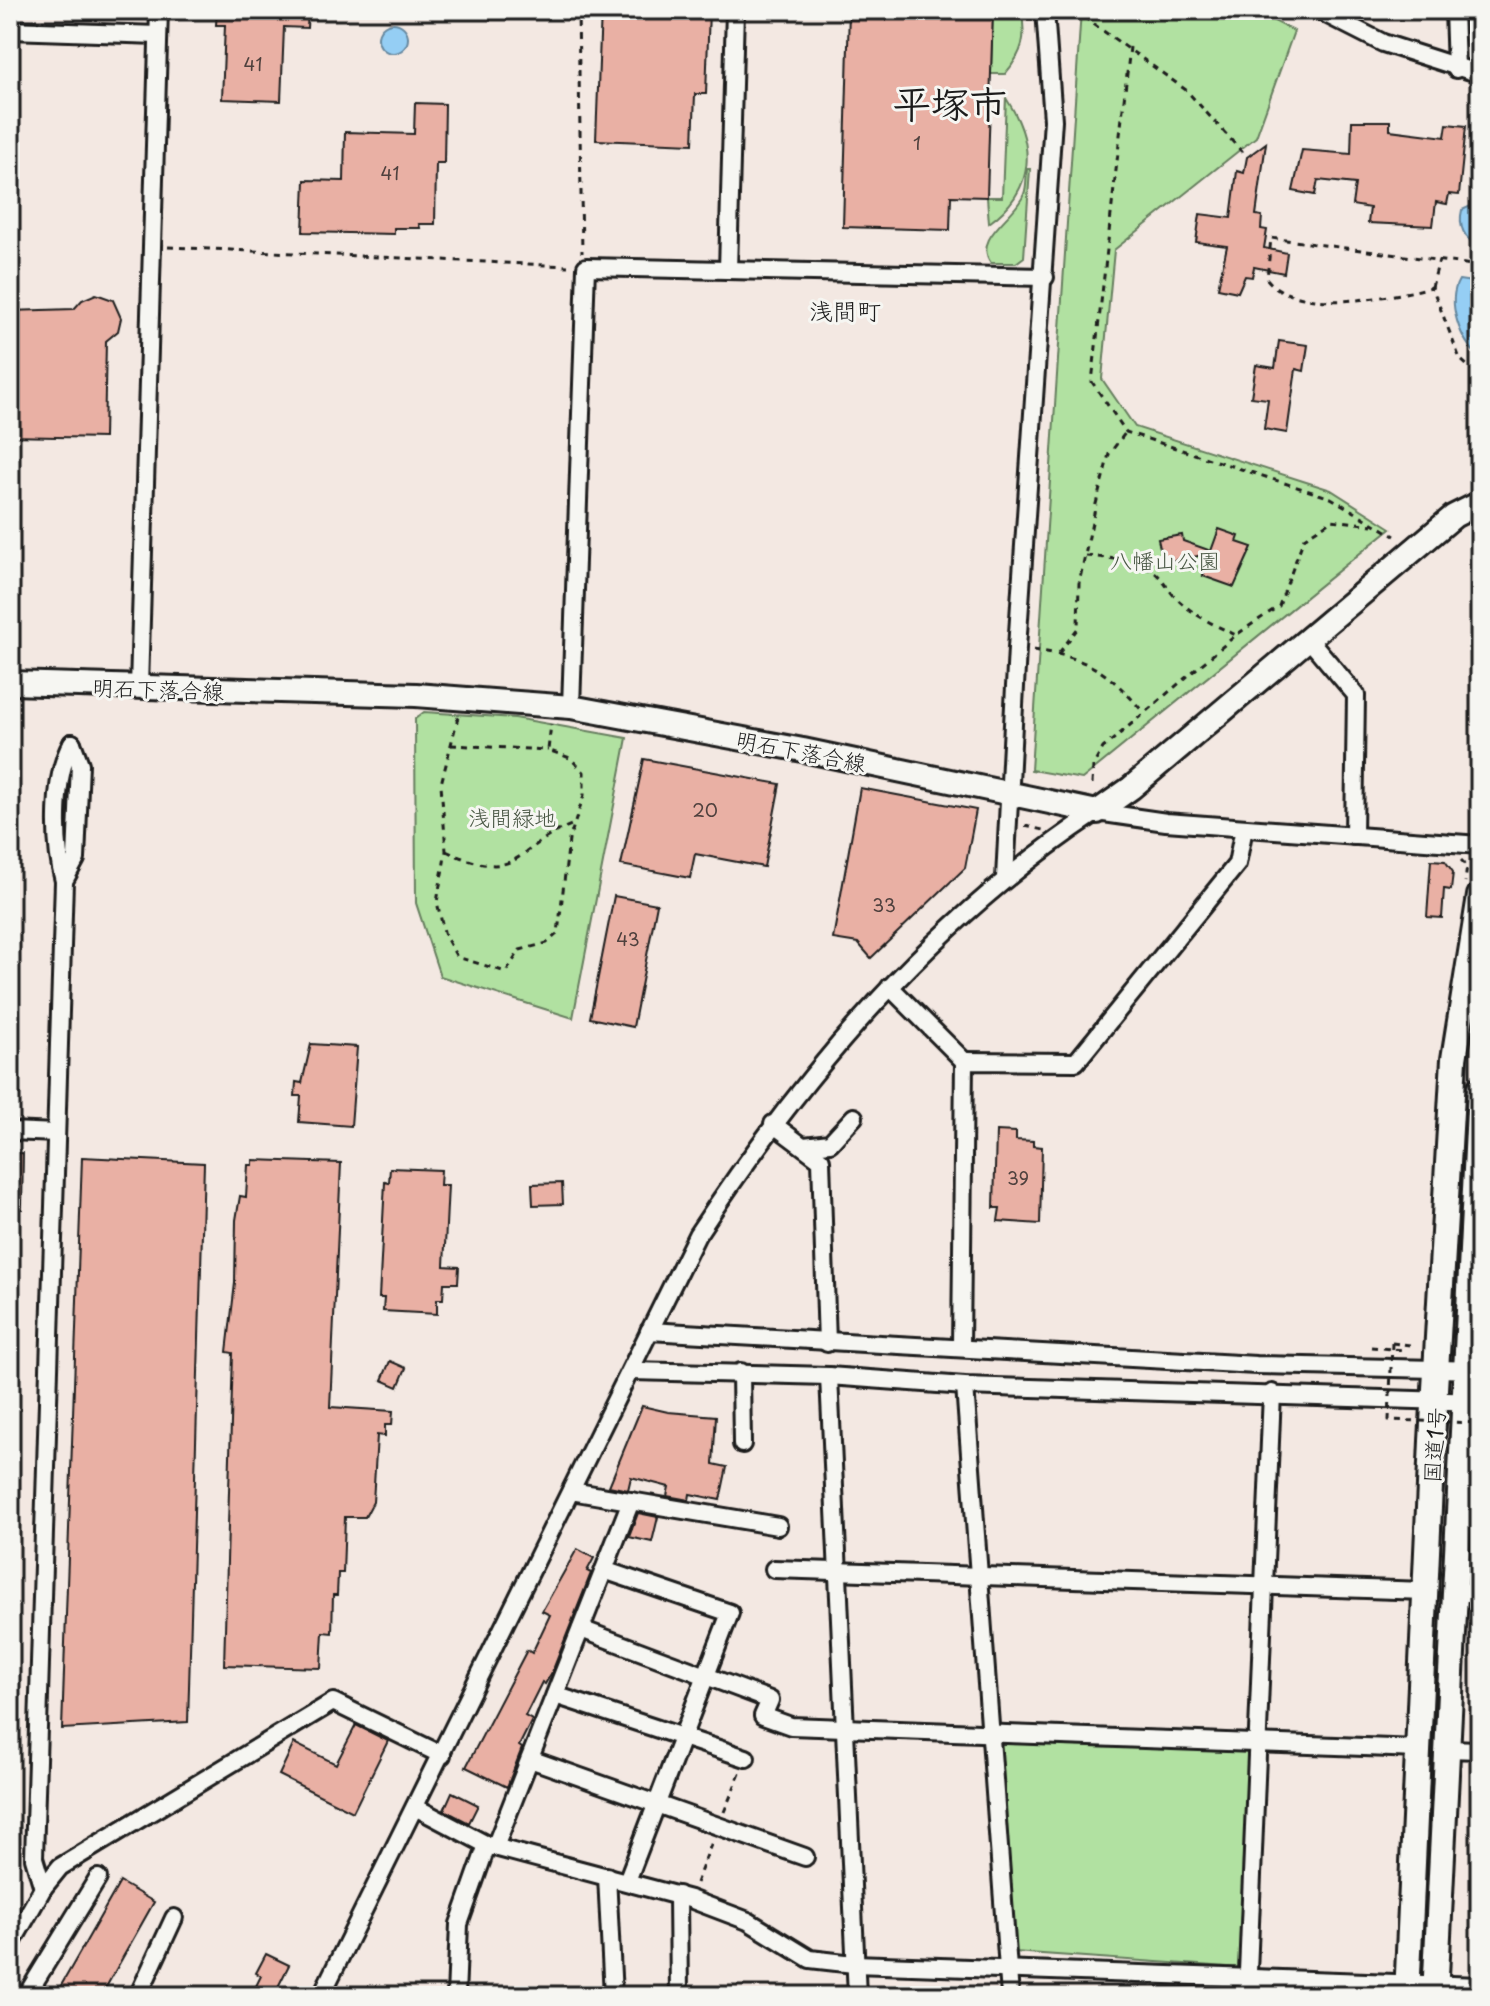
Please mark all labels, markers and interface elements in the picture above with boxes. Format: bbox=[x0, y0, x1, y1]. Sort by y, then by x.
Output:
house number: 41 bbox=[244, 50, 262, 77]
district label: 平塚市 bbox=[893, 74, 1007, 131]
house number: 1 bbox=[913, 129, 921, 156]
house number: 41 bbox=[381, 159, 399, 186]
district label: 浅間町 bbox=[809, 292, 881, 328]
park label: 八幡山公園 bbox=[1110, 543, 1220, 576]
street label: 明石下落合線 bbox=[91, 669, 225, 707]
street label: 明石下落合線 bbox=[733, 721, 869, 779]
house number: 20 bbox=[692, 796, 718, 823]
park label: 浅間緑地 bbox=[468, 800, 556, 833]
house number: 33 bbox=[872, 891, 896, 918]
house number: 43 bbox=[616, 925, 640, 952]
house number: 39 bbox=[1007, 1164, 1029, 1191]
street label: 国道1号 bbox=[1414, 1406, 1452, 1484]

